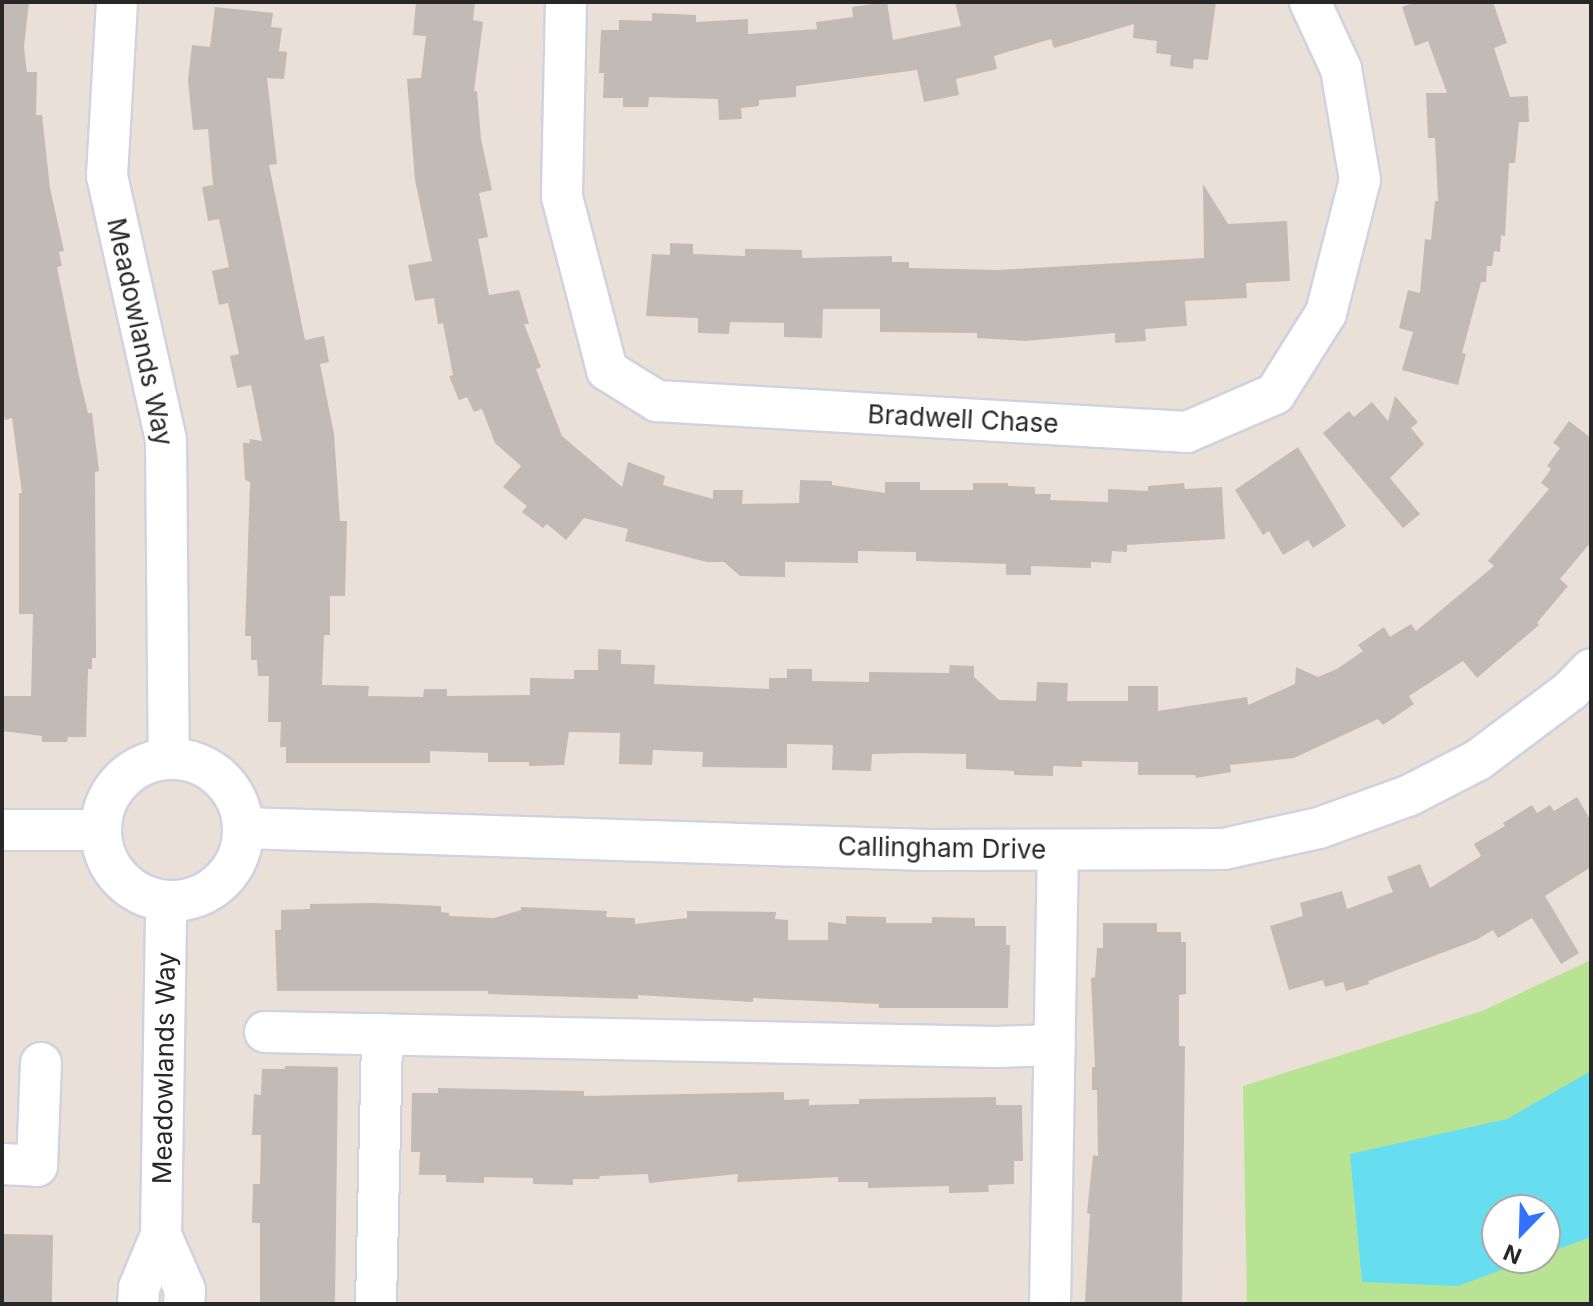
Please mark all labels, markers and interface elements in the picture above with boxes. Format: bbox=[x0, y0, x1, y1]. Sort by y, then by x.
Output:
street label: Meadowlands Way bbox=[101, 215, 179, 449]
street label: Bradwell Chase bbox=[867, 398, 1059, 440]
street label: Callingham Drive bbox=[838, 831, 1046, 865]
street label: Meadowlands Way bbox=[146, 952, 182, 1184]
north arrow bbox=[1481, 1194, 1561, 1274]
text: N bbox=[1500, 1239, 1525, 1269]

